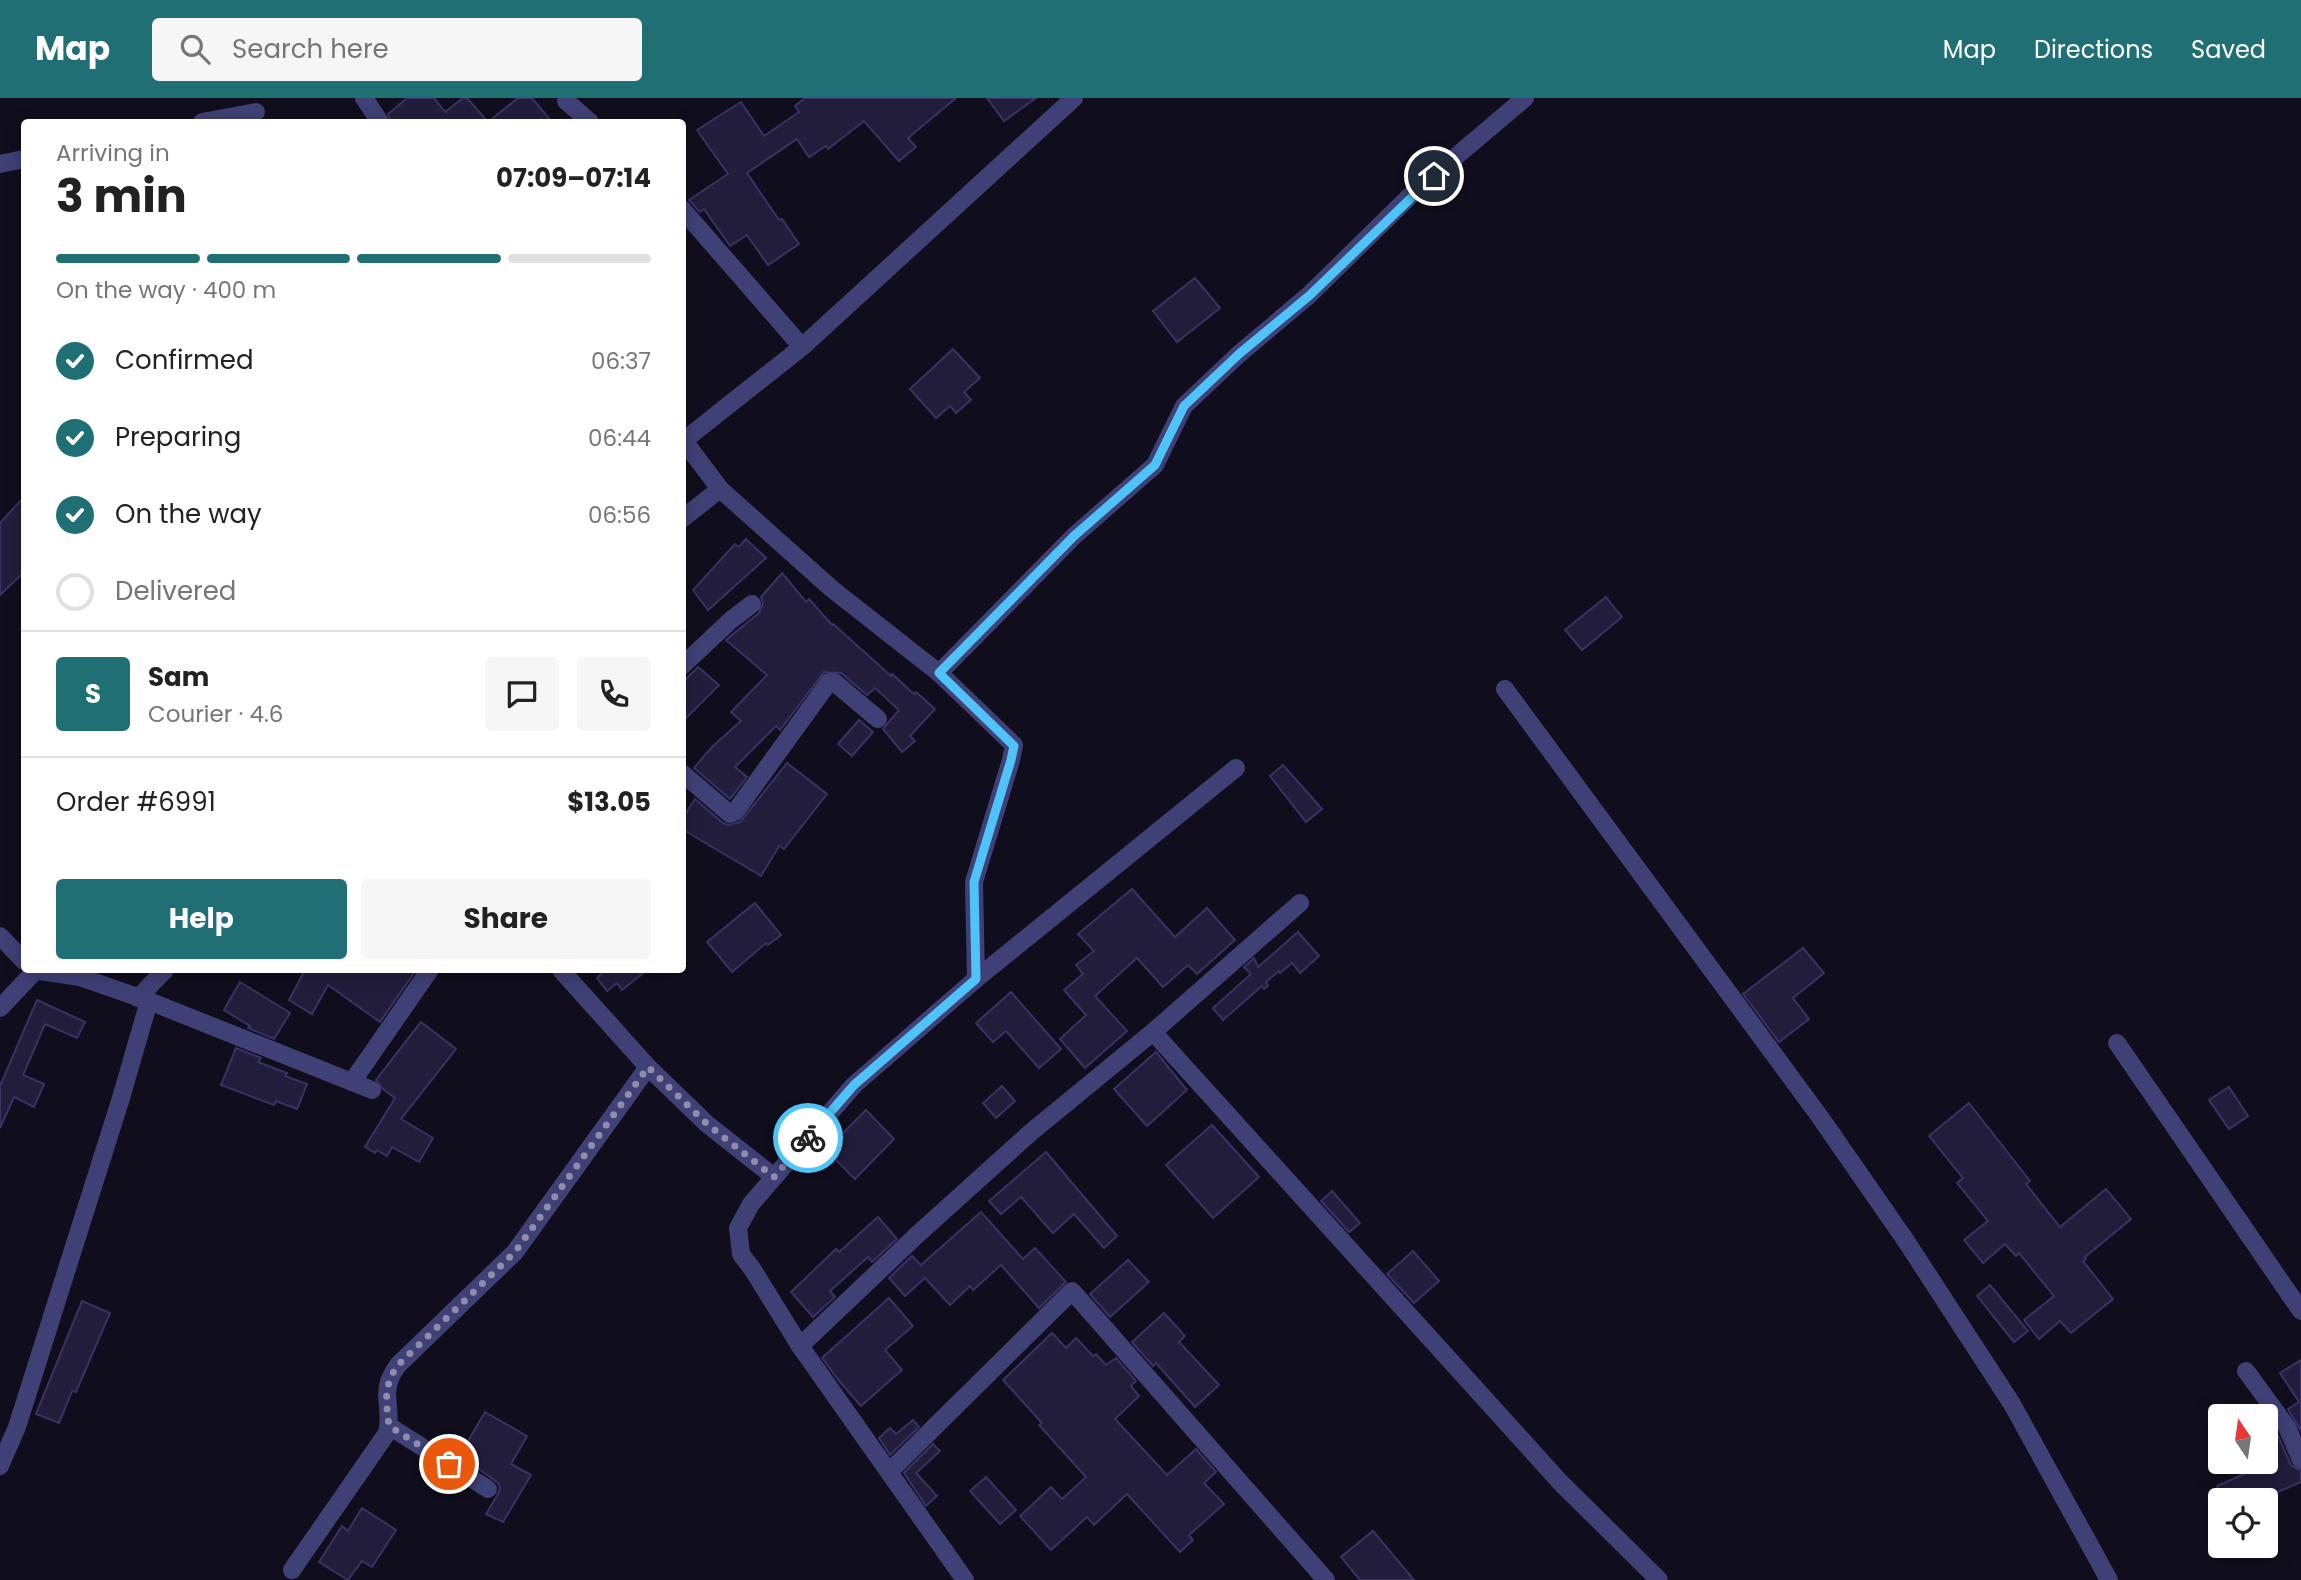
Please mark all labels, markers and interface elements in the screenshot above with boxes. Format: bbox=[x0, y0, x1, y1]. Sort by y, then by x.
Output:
search box bbox=[152, 18, 642, 81]
text: Map bbox=[35, 25, 110, 72]
icon: search bbox=[176, 30, 214, 68]
text: Search here bbox=[232, 31, 389, 67]
text: Map bbox=[1943, 33, 1996, 66]
text: Directions bbox=[2034, 33, 2153, 66]
text: Saved bbox=[2191, 33, 2266, 66]
text: Arriving in bbox=[56, 137, 170, 169]
pin bbox=[1404, 146, 1464, 206]
icon: home bbox=[1415, 157, 1453, 195]
text: 07:09–07:14 bbox=[496, 160, 651, 196]
text: 3 min bbox=[56, 164, 187, 228]
text: On the way · 400 m bbox=[56, 274, 276, 306]
icon: check bbox=[56, 342, 94, 380]
text: Confirmed bbox=[115, 342, 253, 378]
text: 06:37 bbox=[591, 345, 651, 377]
icon: check bbox=[56, 419, 94, 457]
text: Preparing bbox=[115, 419, 241, 455]
text: 06:44 bbox=[588, 422, 651, 454]
icon: check bbox=[56, 496, 94, 534]
text: On the way bbox=[115, 496, 262, 532]
text: 06:56 bbox=[588, 499, 651, 531]
text: Delivered bbox=[115, 573, 236, 609]
button: chat bbox=[485, 657, 559, 731]
button: phone bbox=[577, 657, 651, 731]
text: Sam bbox=[148, 659, 209, 695]
text: S bbox=[85, 676, 101, 712]
text: Courier · 4.6 bbox=[148, 698, 283, 730]
text: Order #6991 bbox=[56, 784, 216, 820]
text: $13.05 bbox=[567, 784, 651, 820]
button: Help bbox=[56, 879, 347, 959]
button: Share bbox=[361, 879, 651, 959]
courier bbox=[773, 1103, 843, 1173]
icon: bike bbox=[789, 1119, 827, 1157]
north arrow bbox=[2208, 1404, 2278, 1474]
map controls bbox=[2208, 1404, 2278, 1558]
pin bbox=[419, 1434, 479, 1494]
icon: bag bbox=[430, 1445, 468, 1483]
button: locate bbox=[2208, 1488, 2278, 1558]

